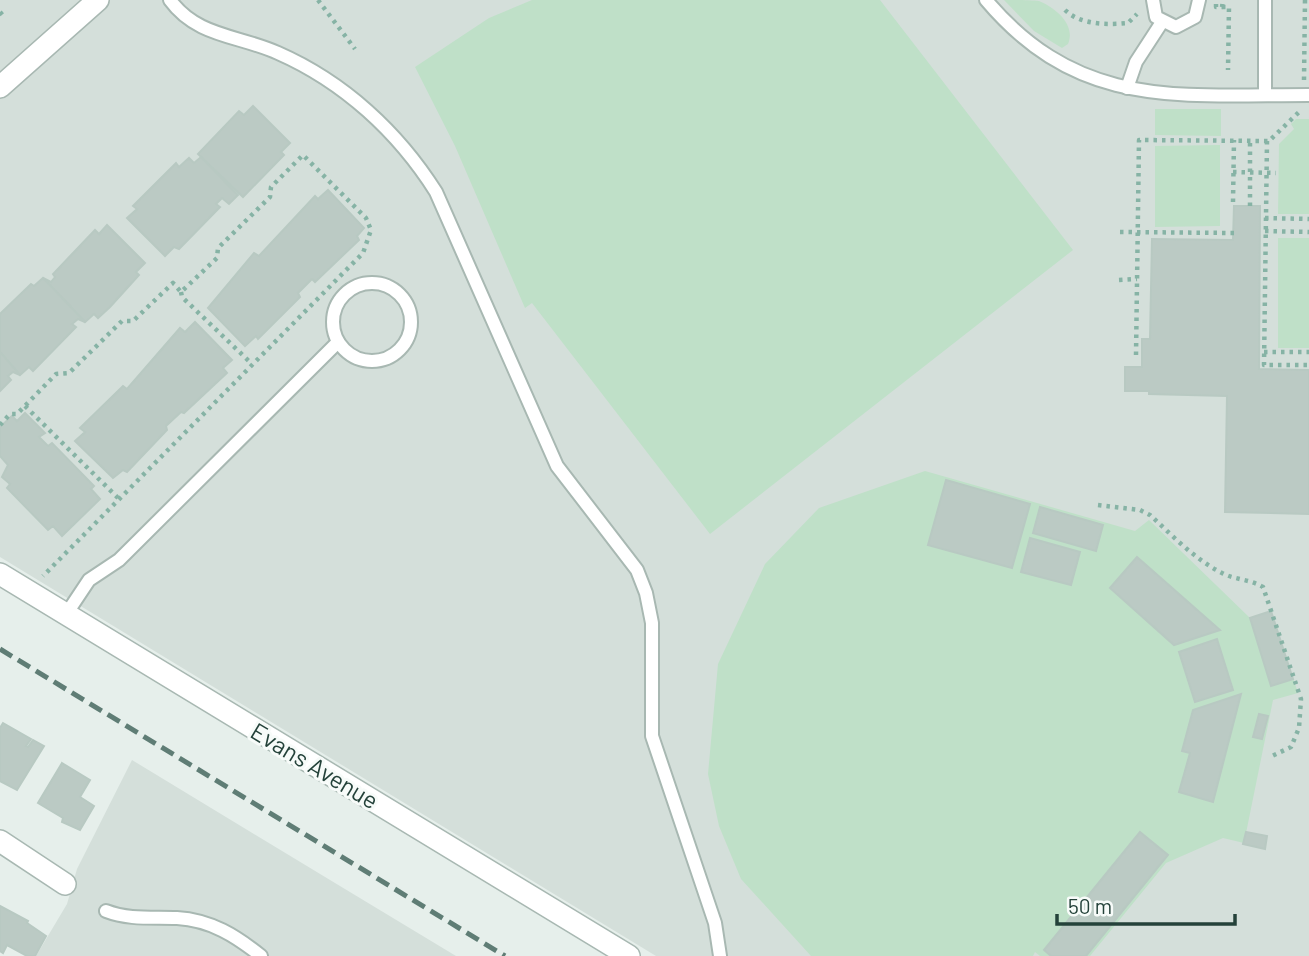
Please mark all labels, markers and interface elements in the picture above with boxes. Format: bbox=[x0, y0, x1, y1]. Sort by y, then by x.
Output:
street label: Evans Avenue bbox=[246, 716, 384, 814]
scale bar bbox=[1057, 883, 1236, 927]
text: 50 m bbox=[1068, 893, 1112, 918]

